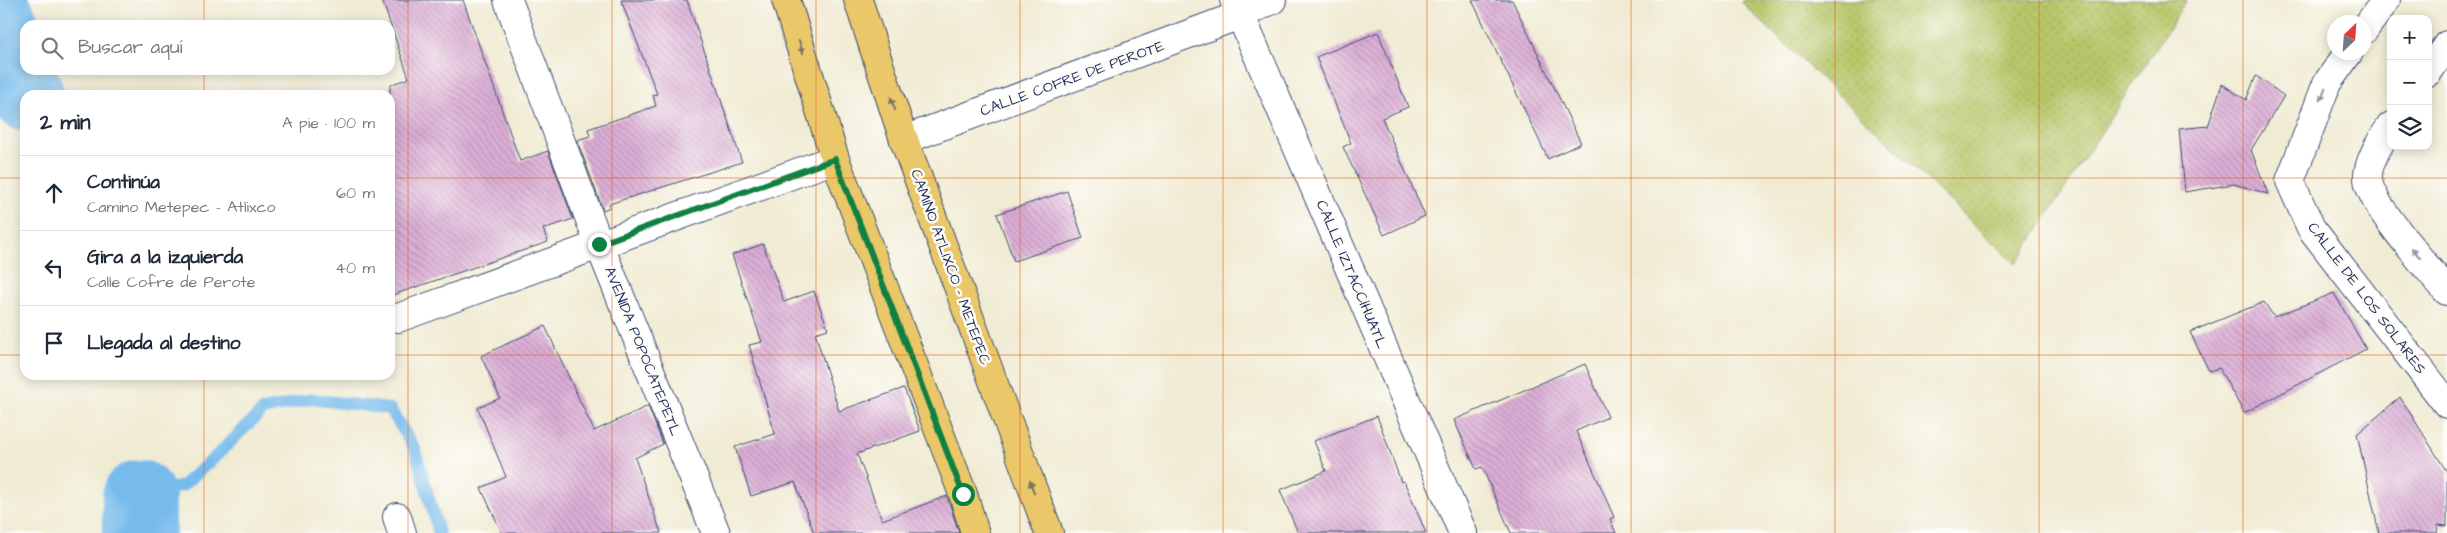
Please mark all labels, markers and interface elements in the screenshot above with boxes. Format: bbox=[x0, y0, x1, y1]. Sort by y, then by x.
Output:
north arrow bbox=[2327, 15, 2372, 60]
map controls bbox=[2387, 15, 2432, 150]
button: + bbox=[2387, 15, 2432, 60]
search box bbox=[20, 20, 395, 75]
icon: search bbox=[38, 34, 66, 62]
text: Buscar aquí bbox=[78, 34, 182, 61]
street label: CALLE COFRE DE PEROTE bbox=[977, 35, 1167, 122]
one-way arrow bbox=[797, 39, 805, 54]
button: − bbox=[2387, 60, 2432, 105]
one-way arrow bbox=[2319, 86, 2326, 101]
one-way arrow bbox=[888, 97, 896, 112]
button: layers bbox=[2387, 105, 2432, 150]
text: 2 min bbox=[40, 108, 90, 137]
text: A pie · 100 m bbox=[282, 112, 375, 134]
street label: CAMINO ATLIXCO - METEPEC bbox=[905, 166, 996, 368]
text: Continúa bbox=[87, 169, 160, 196]
icon: ahead bbox=[40, 179, 68, 207]
text: 60 m bbox=[336, 182, 375, 204]
text: Camino Metepec - Atlixco bbox=[87, 196, 276, 218]
street label: CALLE IZTACCÍHUATL bbox=[1311, 197, 1393, 352]
street label: CALLE DE LOS SOLARES bbox=[2302, 218, 2431, 379]
route end bbox=[588, 233, 611, 256]
text: Gira a la izquierda bbox=[87, 244, 243, 271]
one-way arrow bbox=[2411, 247, 2422, 260]
icon: left bbox=[40, 254, 68, 282]
text: 40 m bbox=[335, 257, 375, 279]
street label: AVENIDA POPOCATEPETL bbox=[599, 263, 686, 439]
text: Calle Cofre de Perote bbox=[87, 271, 255, 293]
icon: arrive bbox=[40, 329, 68, 357]
text: Llegada al destino bbox=[87, 330, 240, 357]
one-way arrow bbox=[1028, 479, 1036, 494]
route start bbox=[952, 483, 975, 506]

